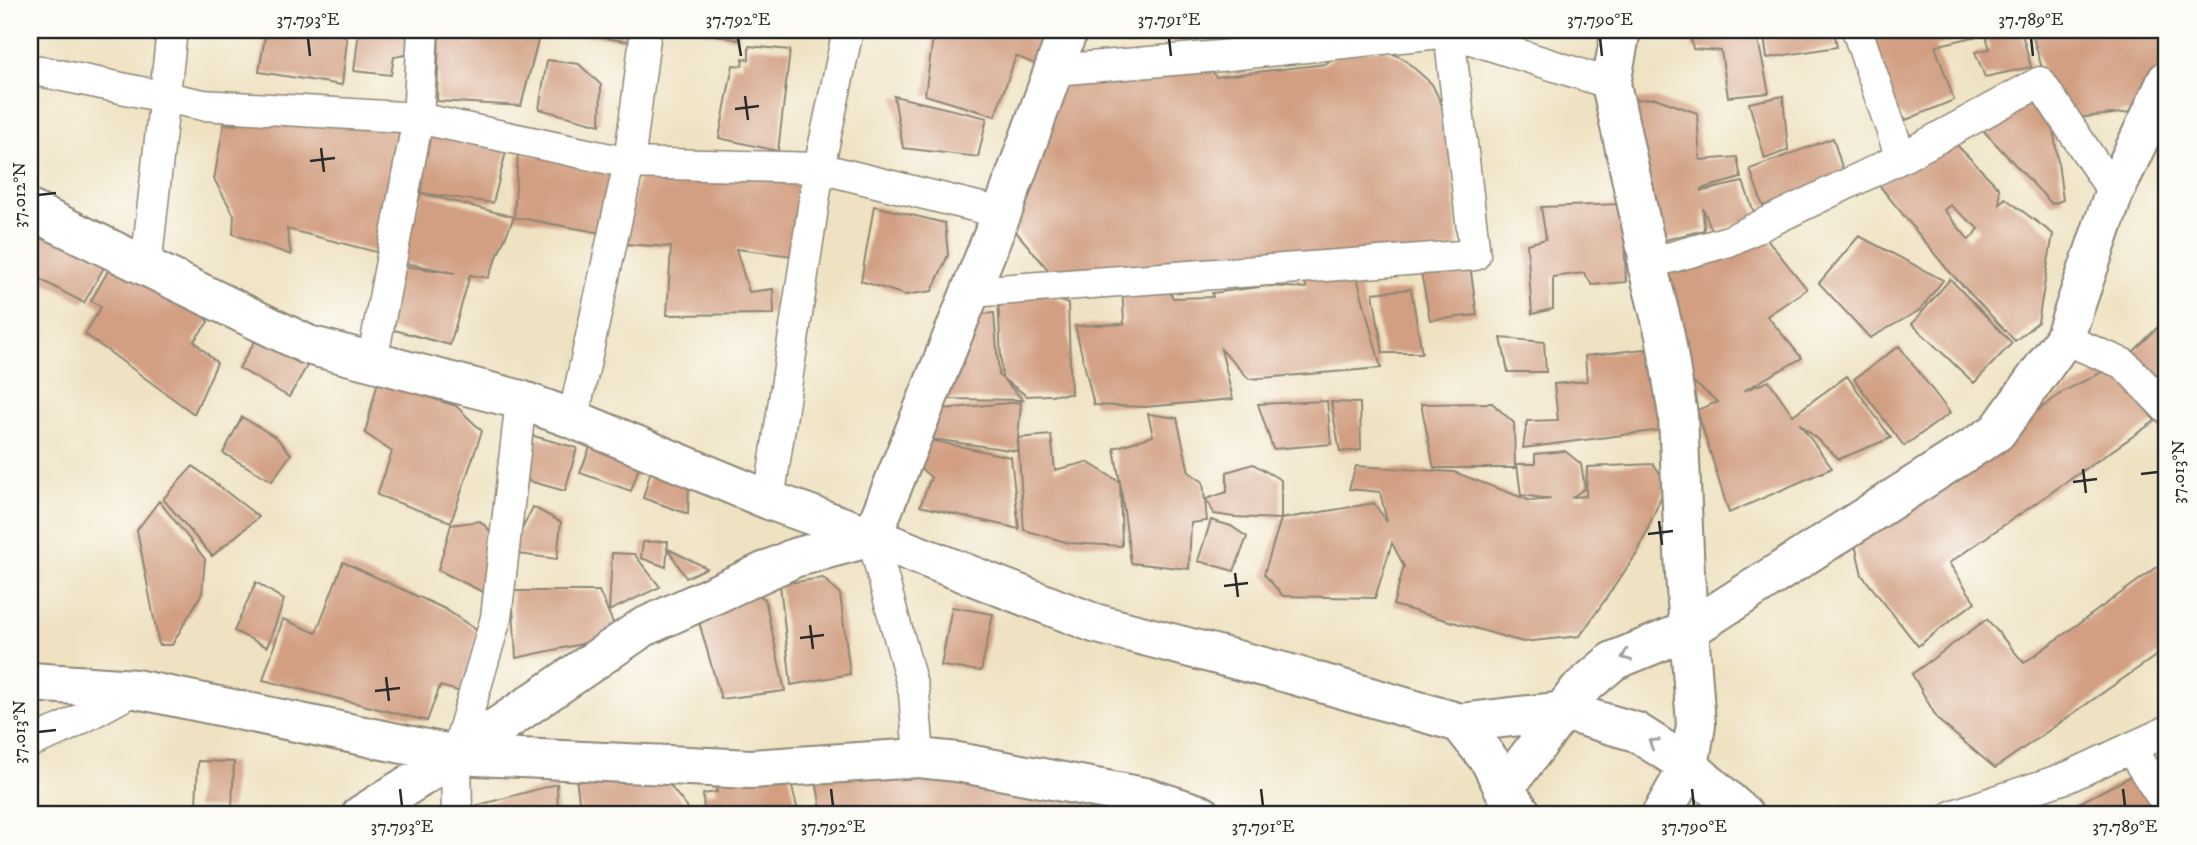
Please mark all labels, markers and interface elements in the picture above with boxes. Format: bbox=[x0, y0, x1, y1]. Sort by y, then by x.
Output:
text: 37.793°E bbox=[277, 9, 340, 31]
text: 37.792°E bbox=[705, 9, 771, 31]
text: 37.791°E bbox=[1138, 9, 1201, 31]
text: 37.790°E bbox=[1567, 9, 1633, 31]
text: 37.789°E bbox=[1998, 9, 2064, 31]
text: 37.012°N bbox=[9, 162, 31, 228]
text: 37.013°N bbox=[2168, 440, 2190, 504]
one-way arrow bbox=[1620, 647, 1632, 661]
text: 37.013°N bbox=[9, 700, 31, 764]
one-way arrow bbox=[1647, 738, 1660, 751]
text: 37.793°E bbox=[371, 816, 434, 838]
text: 37.792°E bbox=[800, 816, 866, 838]
text: 37.791°E bbox=[1232, 816, 1295, 838]
text: 37.790°E bbox=[1661, 816, 1727, 838]
text: 37.789°E bbox=[2092, 816, 2158, 838]

